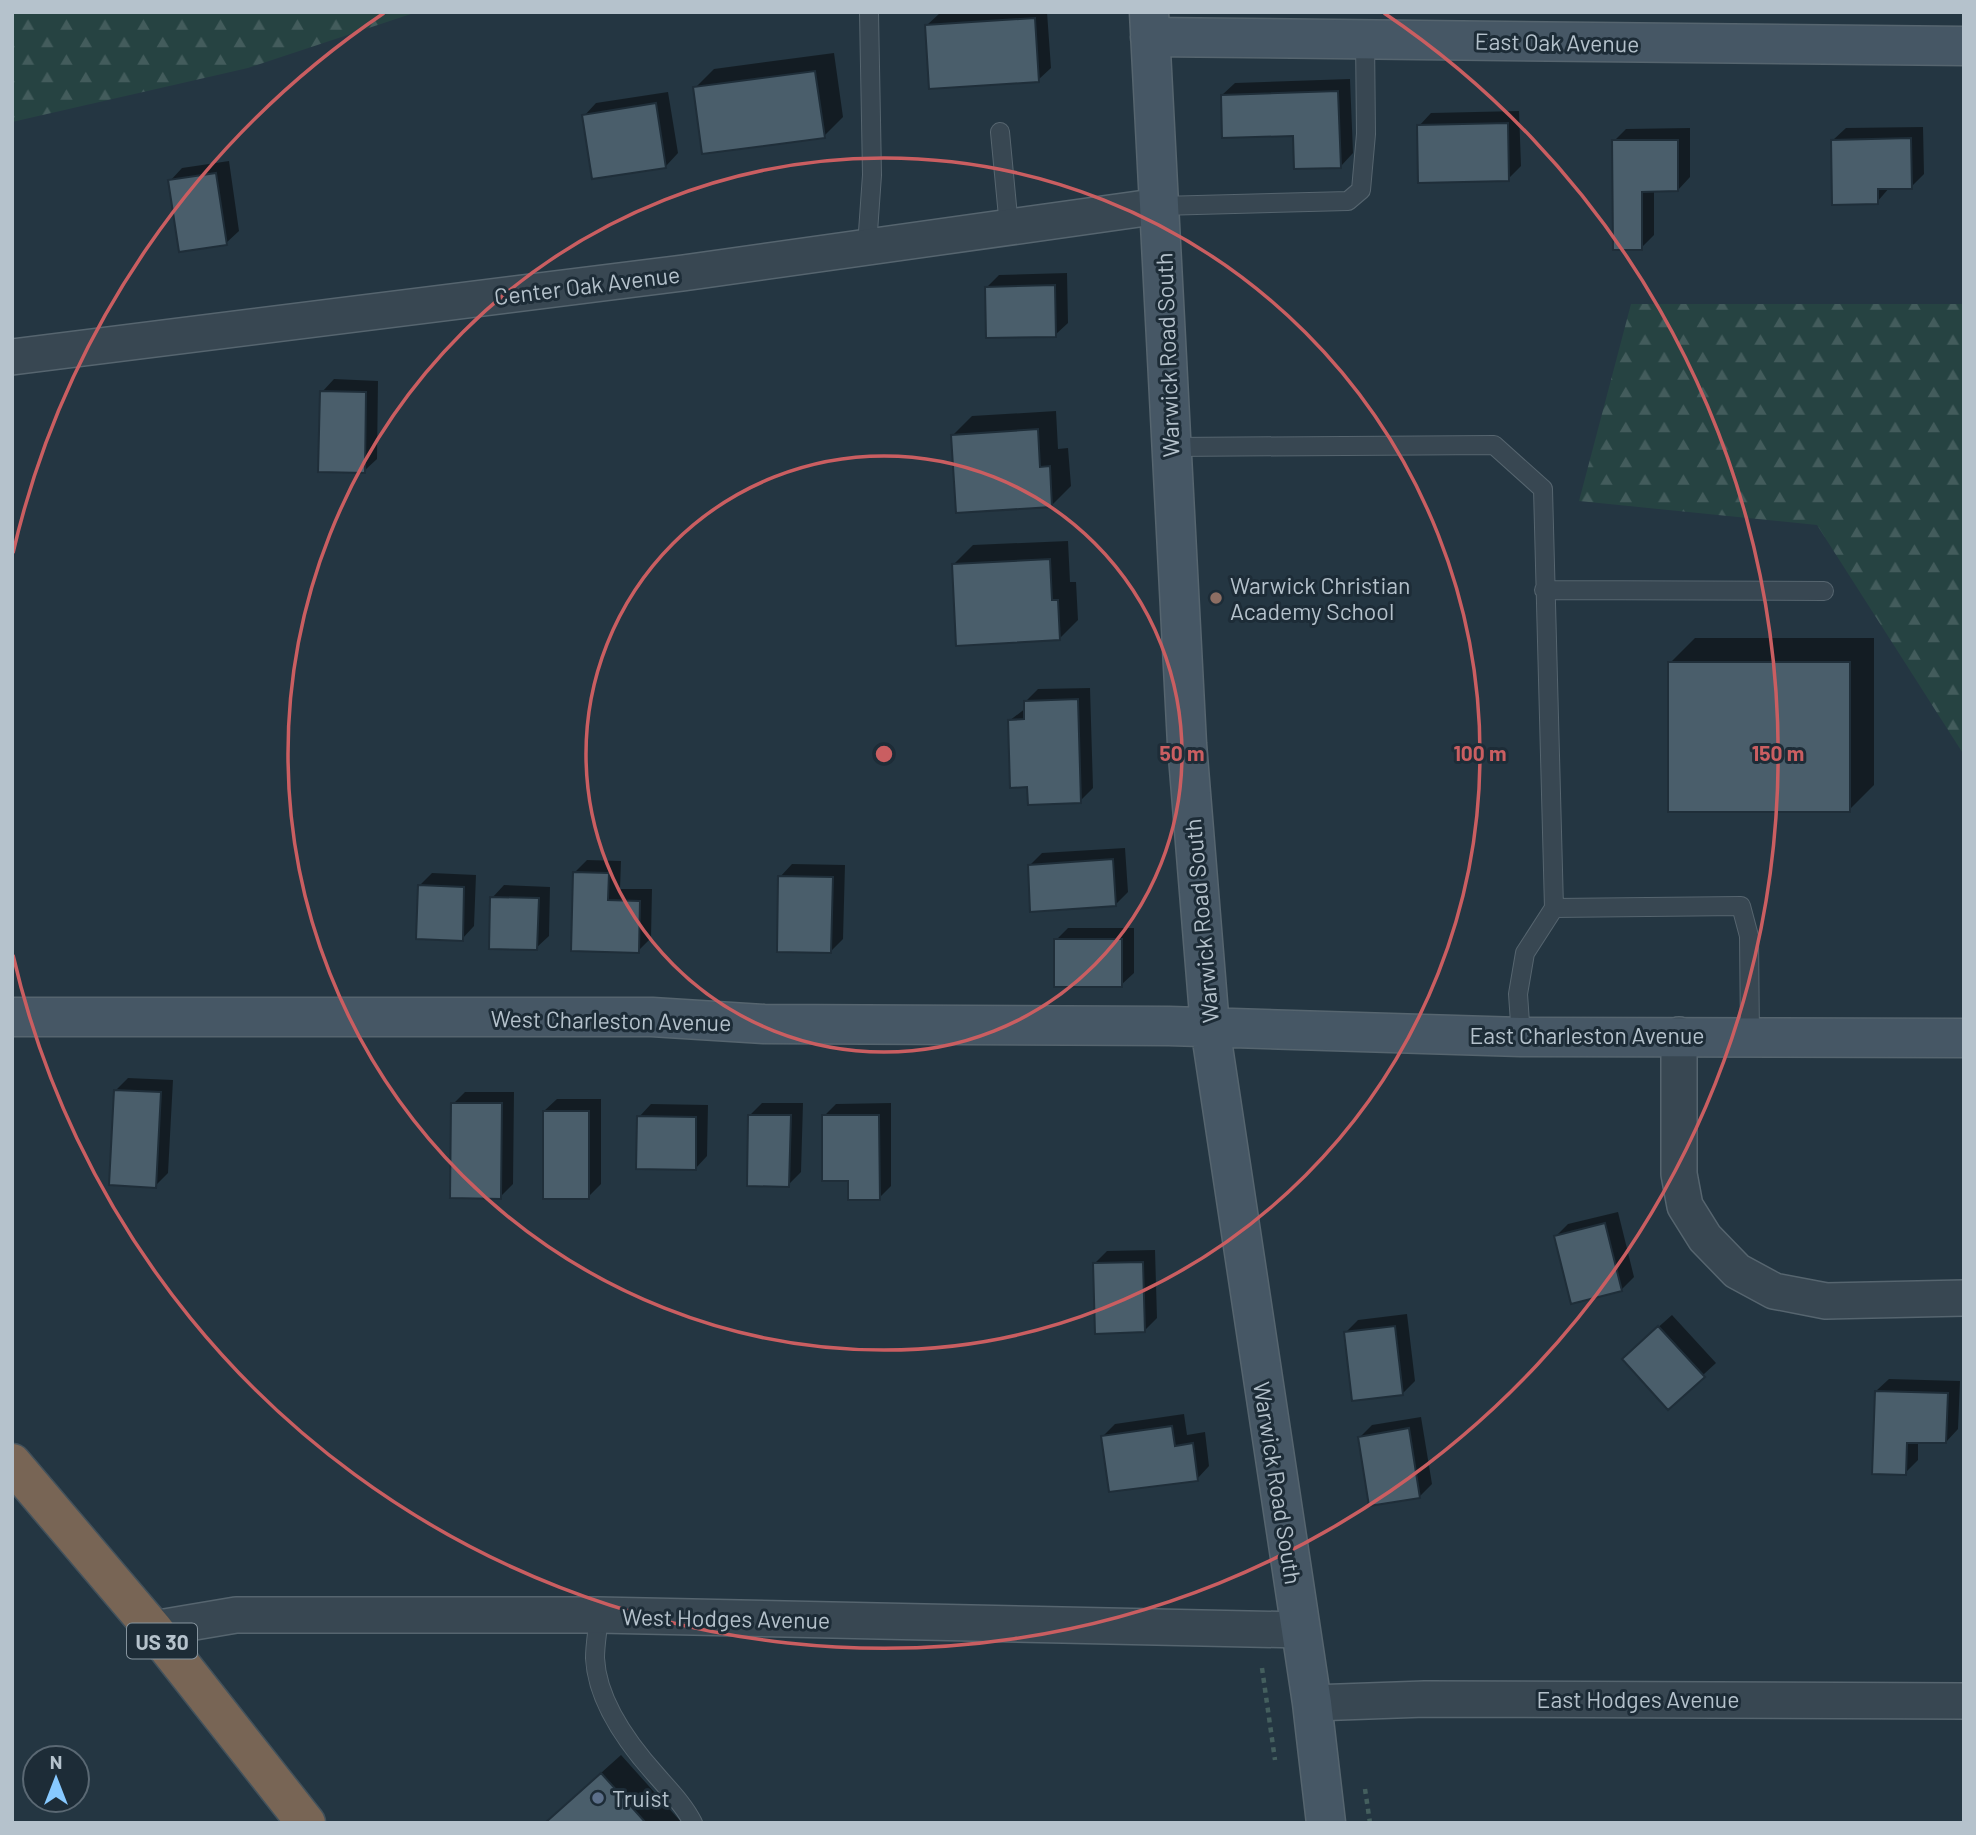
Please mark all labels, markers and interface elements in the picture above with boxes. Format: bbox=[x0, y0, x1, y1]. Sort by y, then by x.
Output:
street label: East Oak Avenue bbox=[1474, 27, 1640, 57]
street label: Warwick Road South bbox=[1149, 252, 1185, 458]
street label: Center Oak Avenue bbox=[493, 260, 681, 310]
place label: Warwick Christian Academy School bbox=[1230, 571, 1410, 625]
marker: Warwick Christian Academy School bbox=[1208, 590, 1224, 606]
text: 50 m bbox=[1159, 740, 1205, 765]
text: 100 m bbox=[1453, 740, 1507, 765]
text: 150 m bbox=[1752, 740, 1804, 765]
centre of rings bbox=[872, 742, 896, 766]
street label: Warwick Road South bbox=[1178, 818, 1224, 1024]
street label: West Charleston Avenue bbox=[490, 1004, 732, 1036]
street label: East Charleston Avenue bbox=[1469, 1021, 1705, 1049]
street label: Warwick Road South bbox=[1248, 1380, 1308, 1586]
street label: West Hodges Avenue bbox=[622, 1602, 830, 1634]
road number: US 30 bbox=[127, 1624, 197, 1658]
street label: East Hodges Avenue bbox=[1537, 1685, 1739, 1713]
north arrow bbox=[21, 1744, 91, 1814]
text: N bbox=[50, 1750, 62, 1773]
place label: Truist bbox=[612, 1784, 670, 1812]
marker: Truist bbox=[590, 1790, 606, 1806]

